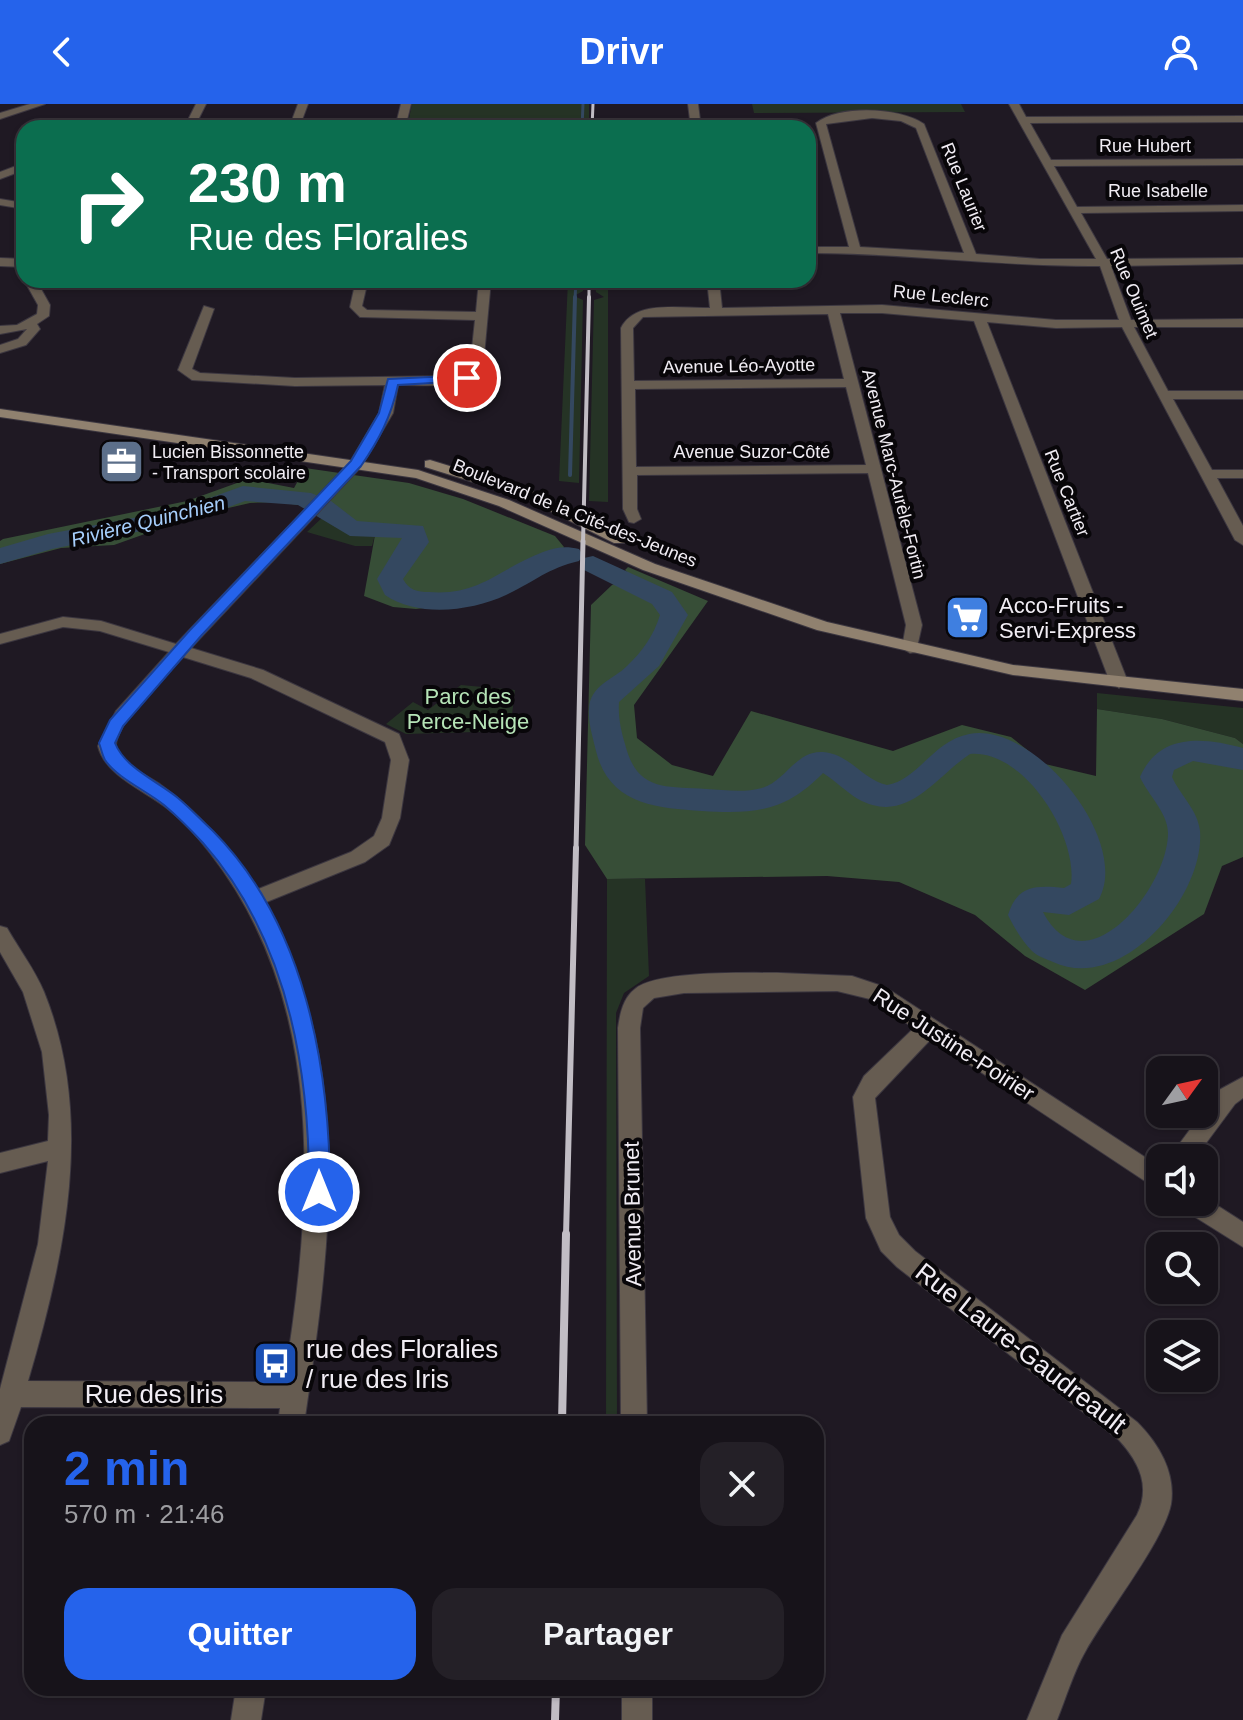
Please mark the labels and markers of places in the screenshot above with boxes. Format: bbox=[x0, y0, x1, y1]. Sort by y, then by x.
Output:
pin bbox=[433, 344, 501, 412]
office icon: Lucien Bissonnette - Transport scolaire bbox=[97, 438, 145, 486]
place label: Lucien Bissonnette - Transport scolaire bbox=[152, 442, 306, 483]
place label: Acco-Fruits - Servi-Express bbox=[999, 593, 1136, 643]
supermarket icon: Acco-Fruits - Servi-Express bbox=[944, 594, 992, 642]
place label: rue des Floralies / rue des Iris bbox=[306, 1334, 498, 1394]
bus stop icon: rue des Floralies / rue des Iris bbox=[251, 1340, 299, 1388]

